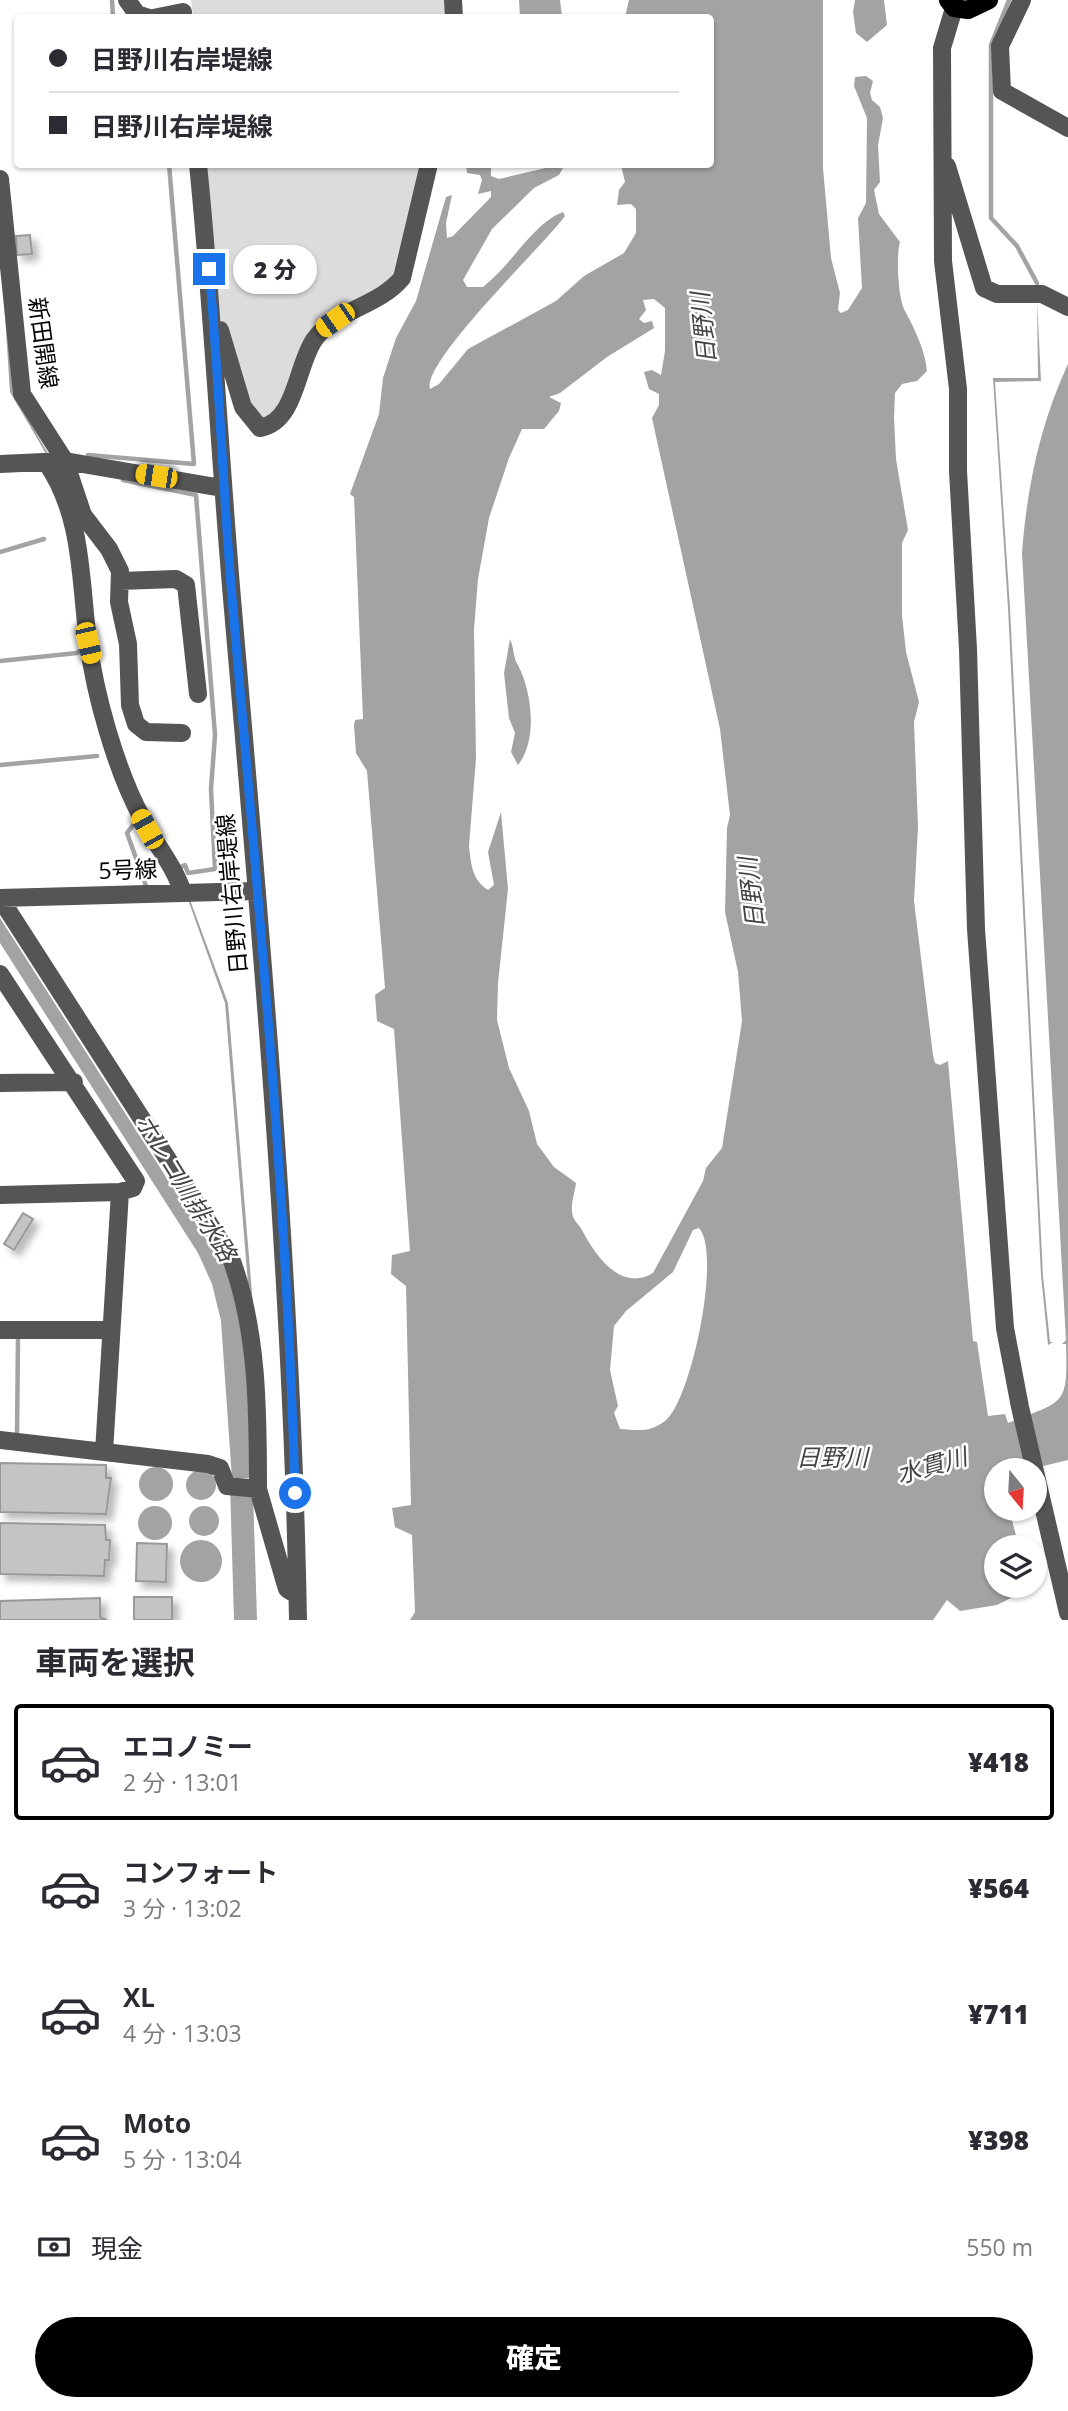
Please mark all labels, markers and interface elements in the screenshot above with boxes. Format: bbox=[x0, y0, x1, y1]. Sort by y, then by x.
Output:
text: 日野川右岸堤線 bbox=[91, 41, 273, 77]
text: 日野川右岸堤線 bbox=[91, 108, 273, 144]
callout: 2 分 bbox=[234, 244, 318, 294]
route end bbox=[193, 253, 225, 285]
text: 2 分 bbox=[254, 253, 296, 285]
water label: 日野川 bbox=[682, 288, 723, 366]
street label: 新田開線 bbox=[22, 295, 66, 391]
car bbox=[312, 299, 359, 341]
car bbox=[134, 462, 179, 490]
car bbox=[74, 620, 103, 666]
car bbox=[128, 806, 167, 852]
street label: 日野川右岸堤線 bbox=[208, 812, 254, 976]
street label: 5号線 bbox=[98, 852, 158, 886]
water label: 日野川 bbox=[729, 852, 771, 931]
water label: ホレコ川排水路 bbox=[128, 1107, 246, 1269]
water label: 水貫川 bbox=[892, 1438, 974, 1490]
water label: 日野川 bbox=[796, 1440, 871, 1473]
north arrow bbox=[984, 1458, 1046, 1521]
map controls bbox=[984, 1458, 1047, 1598]
route start bbox=[279, 1477, 311, 1509]
button: layers bbox=[984, 1535, 1047, 1598]
text: 車両を選択 bbox=[35, 1640, 195, 1683]
text: エコノミー bbox=[123, 1728, 253, 1764]
icon: car bbox=[39, 1731, 102, 1794]
text: ¥418 bbox=[968, 1744, 1029, 1780]
text: 2 分 · 13:01 bbox=[123, 1766, 242, 1798]
text: コンフォート bbox=[123, 1854, 278, 1890]
icon: car bbox=[39, 1857, 102, 1920]
text: ¥564 bbox=[968, 1870, 1029, 1906]
text: 3 分 · 13:02 bbox=[123, 1892, 242, 1924]
text: XL bbox=[123, 1979, 155, 2015]
icon: car bbox=[39, 1983, 102, 2046]
text: ¥711 bbox=[968, 1996, 1029, 2032]
text: 4 分 · 13:03 bbox=[123, 2017, 242, 2049]
text: Moto bbox=[123, 2105, 191, 2141]
icon: car bbox=[39, 2109, 102, 2172]
text: ¥398 bbox=[968, 2122, 1029, 2158]
text: 5 分 · 13:04 bbox=[123, 2143, 242, 2175]
icon: cash bbox=[35, 2228, 73, 2266]
text: 現金 bbox=[91, 2230, 143, 2266]
text: 550 m bbox=[966, 2231, 1033, 2263]
button: 確定 bbox=[35, 2317, 1033, 2397]

